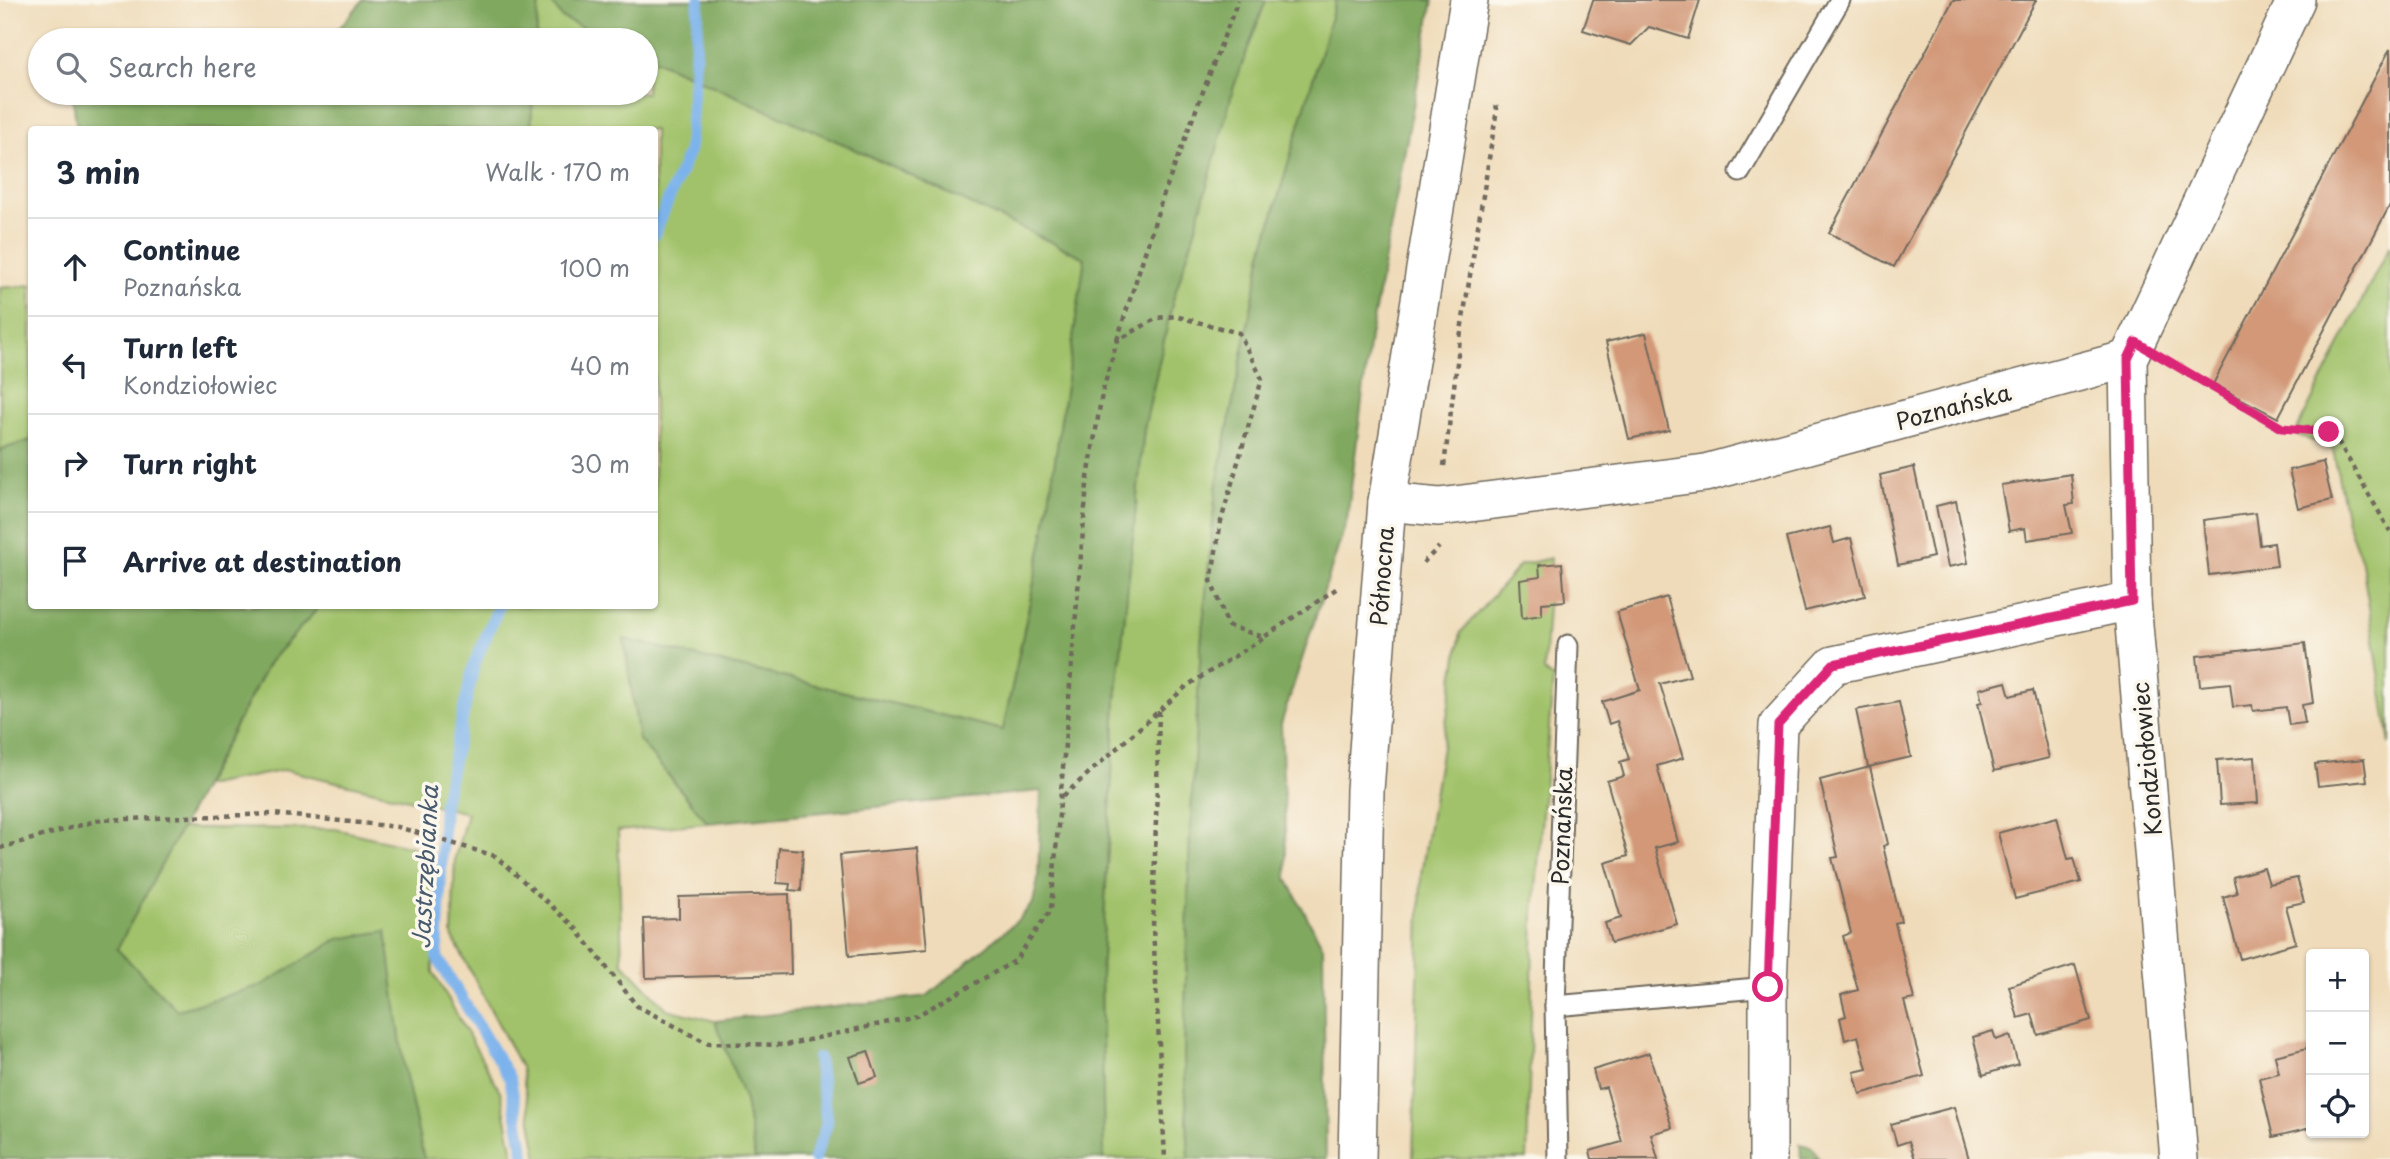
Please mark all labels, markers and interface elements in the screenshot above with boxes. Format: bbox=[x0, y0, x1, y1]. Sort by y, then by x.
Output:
search box bbox=[28, 28, 658, 105]
text: Search here bbox=[108, 47, 257, 86]
icon: search bbox=[52, 48, 90, 86]
text: 3 min bbox=[56, 149, 141, 194]
text: Walk · 170 m bbox=[485, 154, 630, 189]
text: Continue bbox=[123, 230, 240, 269]
icon: ahead bbox=[56, 248, 94, 286]
text: 100 m bbox=[560, 250, 630, 285]
text: Poznańska bbox=[123, 269, 241, 304]
text: Turn left bbox=[123, 328, 238, 367]
icon: left bbox=[56, 346, 94, 384]
text: 40 m bbox=[570, 348, 630, 383]
text: Kondziołowiec bbox=[123, 367, 277, 402]
street label: Poznańska bbox=[1891, 374, 2015, 438]
route end bbox=[2313, 416, 2344, 447]
icon: right bbox=[56, 444, 94, 482]
text: Turn right bbox=[123, 444, 257, 483]
text: 30 m bbox=[569, 446, 630, 481]
street label: Północna bbox=[1360, 524, 1402, 627]
icon: arrive bbox=[56, 542, 94, 580]
text: Arrive at destination bbox=[123, 542, 402, 581]
street label: Kondziołowiec bbox=[2122, 681, 2170, 837]
street label: Poznańska bbox=[1541, 766, 1581, 886]
water label: Jastrzębianka bbox=[402, 783, 446, 950]
map controls bbox=[2306, 949, 2369, 1138]
button: + bbox=[2306, 949, 2369, 1012]
route start bbox=[1752, 971, 1783, 1002]
button: − bbox=[2306, 1012, 2369, 1075]
button: locate bbox=[2306, 1075, 2369, 1138]

